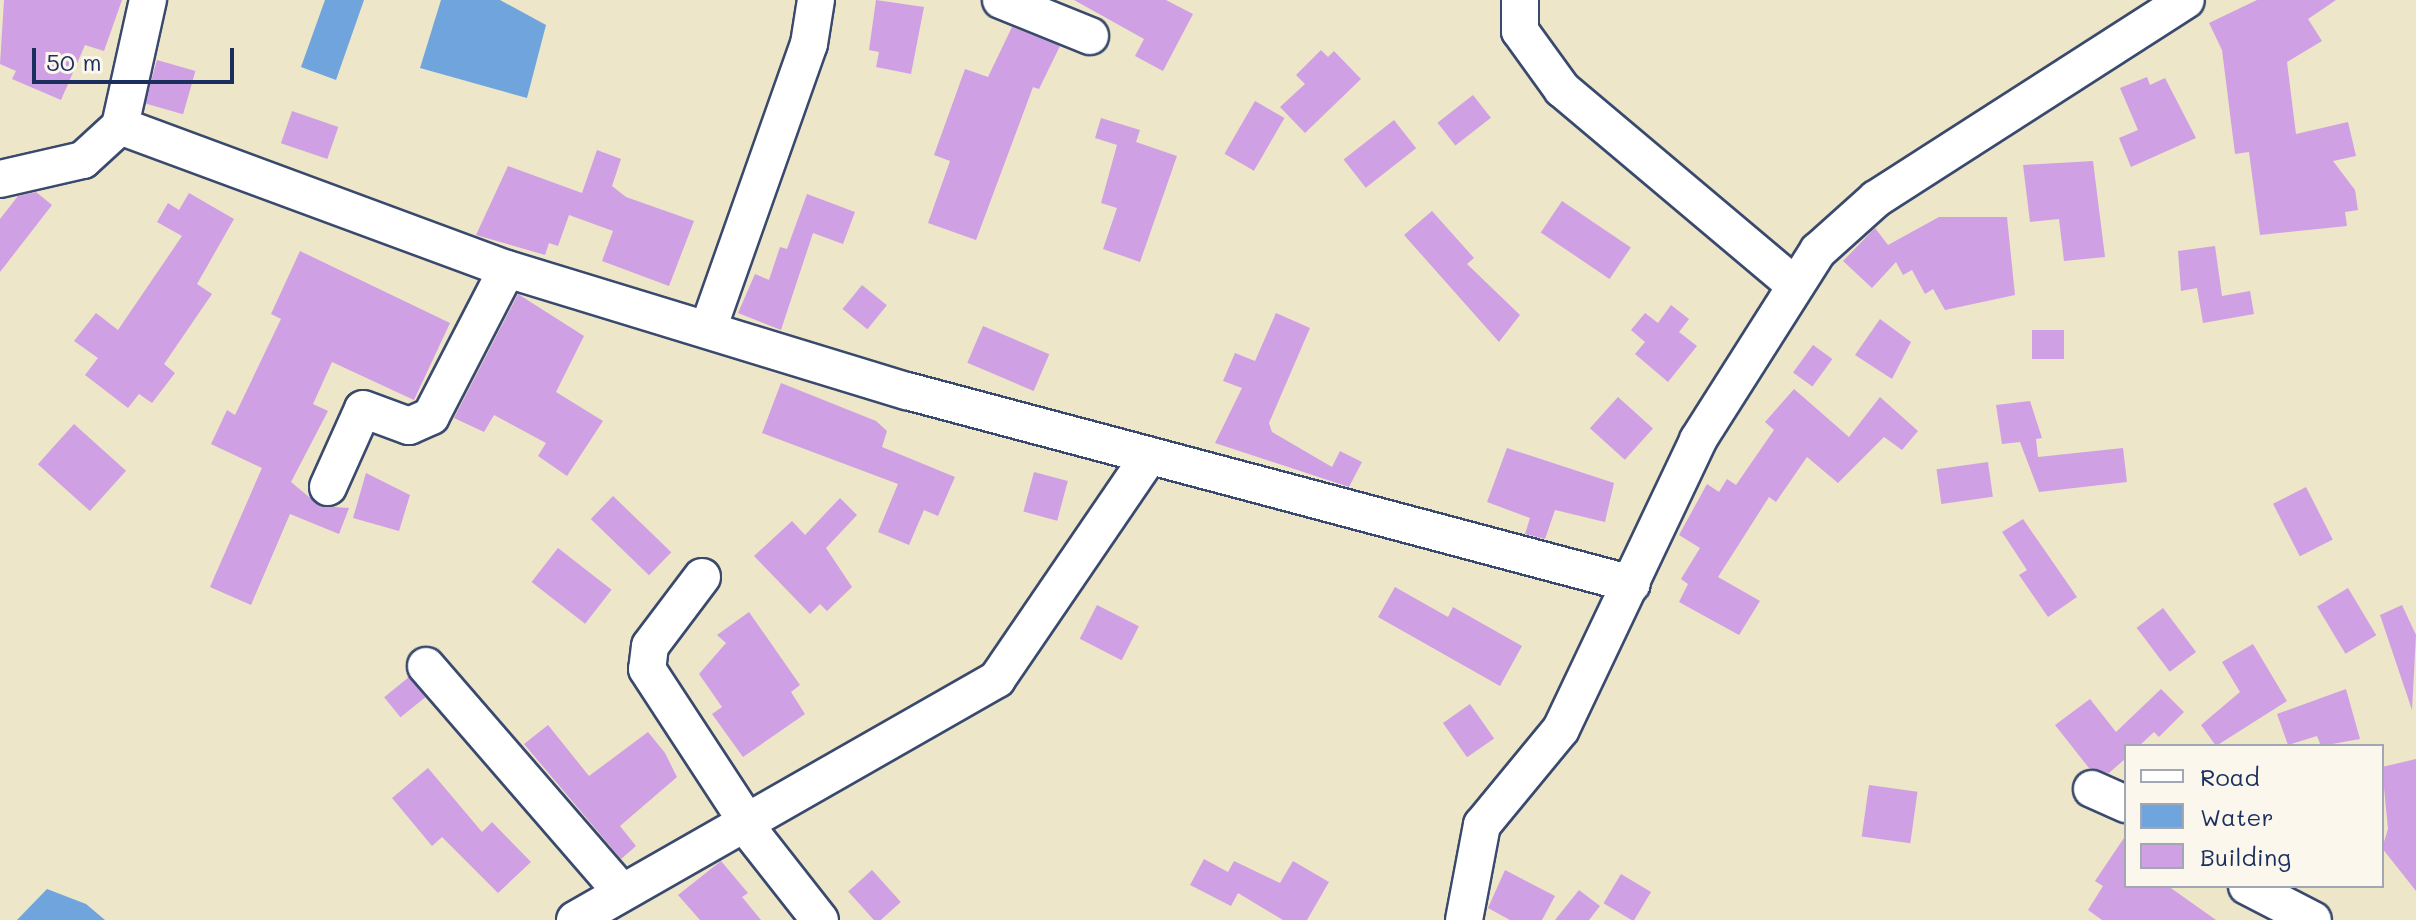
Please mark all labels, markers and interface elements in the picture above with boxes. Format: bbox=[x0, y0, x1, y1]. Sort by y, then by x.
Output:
scale bar bbox=[36, 32, 238, 82]
text: 50 m bbox=[46, 46, 102, 77]
legend bbox=[2124, 744, 2384, 888]
text: Road bbox=[2200, 761, 2260, 792]
text: Water bbox=[2200, 801, 2274, 832]
text: Building bbox=[2200, 841, 2291, 872]

